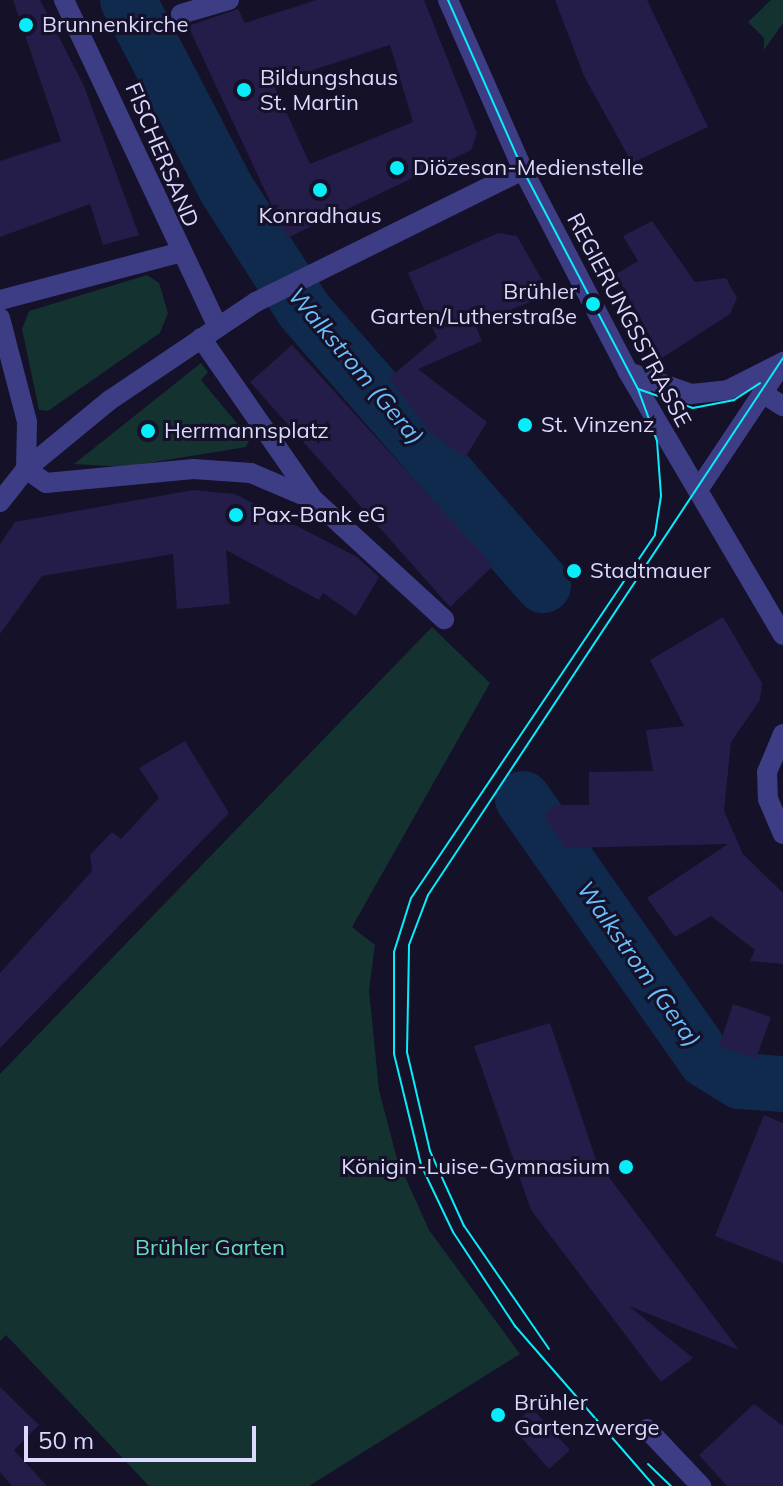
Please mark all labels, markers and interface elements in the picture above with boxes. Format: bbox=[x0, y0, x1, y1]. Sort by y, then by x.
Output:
place label: Brunnenkirche bbox=[42, 12, 188, 38]
marker: Brunnenkirche bbox=[17, 16, 35, 34]
place label: Bildungshaus St. Martin bbox=[260, 64, 398, 116]
street label: FISCHERSAND bbox=[120, 79, 204, 231]
marker: Bildungshaus St. Martin bbox=[235, 81, 253, 99]
place label: Diözesan-Medienstelle bbox=[413, 155, 644, 181]
marker: Diözesan-Medienstelle bbox=[388, 159, 406, 177]
marker: Konradhaus bbox=[311, 181, 329, 199]
place label: Konradhaus bbox=[258, 203, 382, 229]
street label: REGIERUNGSSTRASSE bbox=[561, 209, 697, 431]
place label: Brühler Garten/Lutherstraße bbox=[370, 278, 577, 330]
water label: Walkstrom (Gera) bbox=[282, 282, 430, 450]
marker: Brühler Garten/Lutherstraße bbox=[584, 295, 602, 313]
place label: St. Vinzenz bbox=[541, 412, 654, 438]
marker: St. Vinzenz bbox=[516, 416, 534, 434]
place label: Herrmannsplatz bbox=[164, 418, 329, 444]
marker: Herrmannsplatz bbox=[139, 422, 157, 440]
place label: Pax-Bank eG bbox=[252, 502, 386, 528]
marker: Pax-Bank eG bbox=[227, 506, 245, 524]
place label: Stadtmauer bbox=[590, 558, 711, 584]
marker: Stadtmauer bbox=[565, 562, 583, 580]
water label: Walkstrom (Gera) bbox=[571, 875, 707, 1053]
place label: Königin-Luise-Gymnasium bbox=[341, 1154, 610, 1180]
marker: Königin-Luise-Gymnasium bbox=[617, 1158, 635, 1176]
park label: Brühler Garten bbox=[135, 1235, 285, 1261]
place label: Brühler Gartenzwerge bbox=[514, 1389, 660, 1440]
marker: Brühler Gartenzwerge bbox=[489, 1406, 507, 1424]
scale bar bbox=[28, 1410, 260, 1460]
text: 50 m bbox=[38, 1425, 94, 1455]

